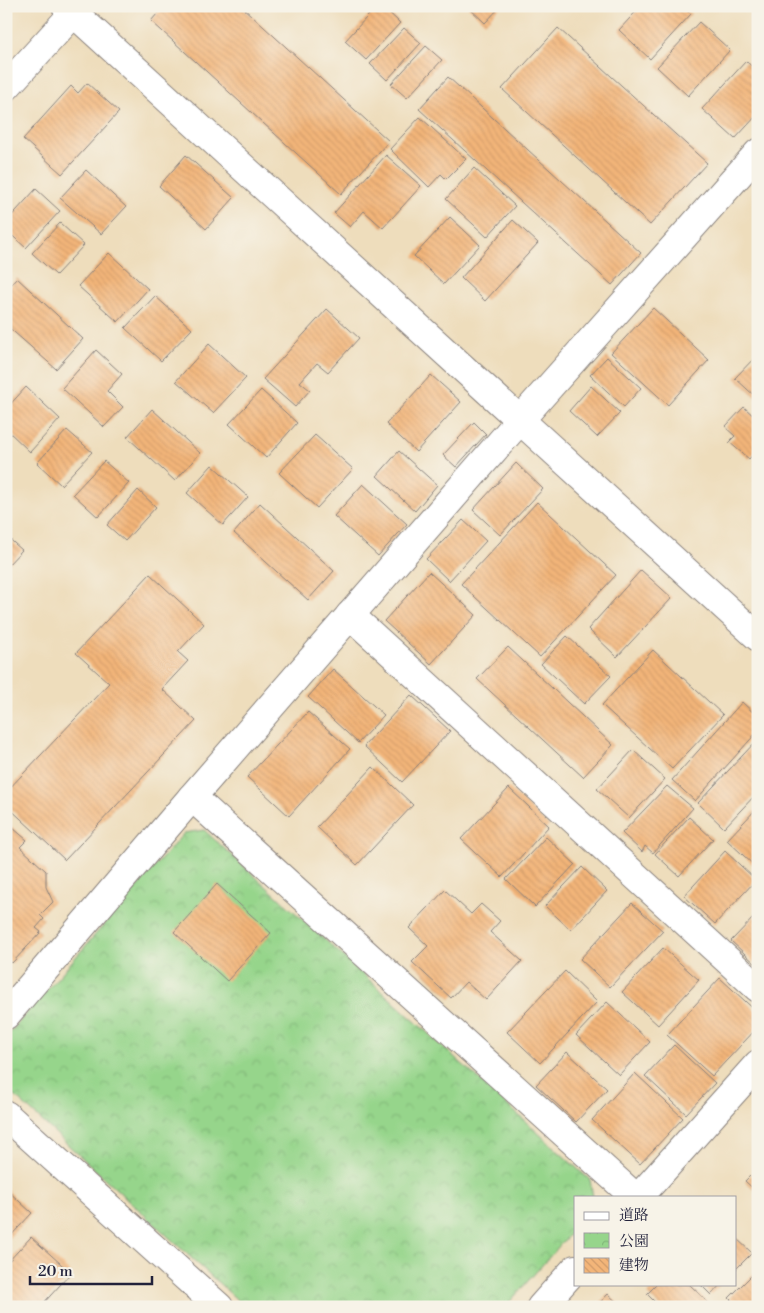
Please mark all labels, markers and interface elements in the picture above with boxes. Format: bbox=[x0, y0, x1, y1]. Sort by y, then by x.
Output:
legend bbox=[574, 1196, 736, 1286]
text: 道路 bbox=[619, 1206, 649, 1225]
text: 公園 bbox=[619, 1232, 649, 1251]
scale bar bbox=[30, 1253, 152, 1285]
text: 建物 bbox=[619, 1256, 649, 1275]
text: 20 m bbox=[38, 1262, 73, 1281]

